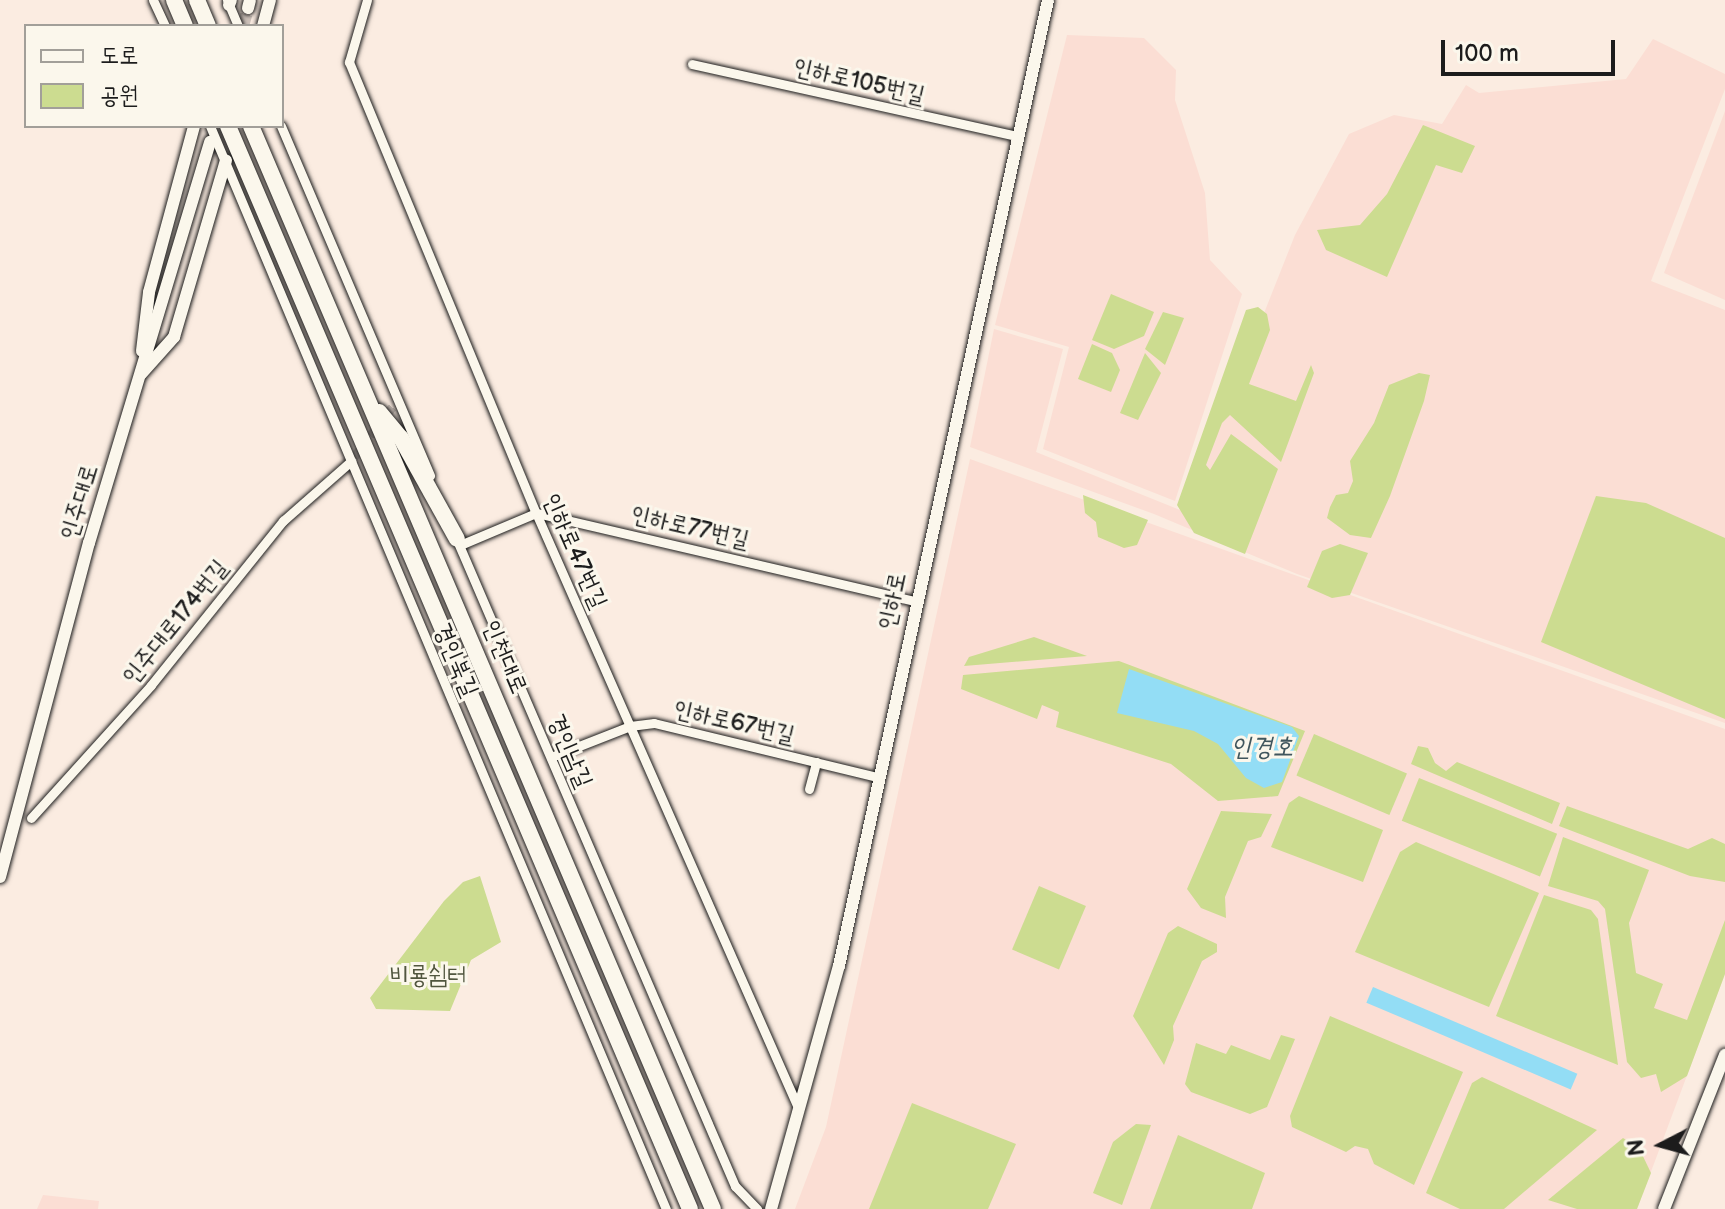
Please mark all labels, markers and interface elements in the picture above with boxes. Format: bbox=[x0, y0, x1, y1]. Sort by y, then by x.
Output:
legend bbox=[24, 24, 284, 128]
scale bar bbox=[1445, 24, 1619, 74]
text: 100 m bbox=[1455, 39, 1519, 68]
text: 도로 bbox=[100, 41, 139, 70]
street label: 인하로105번길 bbox=[791, 52, 927, 110]
text: 공원 bbox=[100, 81, 139, 110]
street label: 인주대로 bbox=[54, 461, 104, 543]
street label: 인하로47번길 bbox=[537, 489, 613, 613]
street label: 인하로77번길 bbox=[628, 499, 752, 555]
street label: 인주대로174번길 bbox=[116, 554, 234, 690]
street label: 인하로 bbox=[872, 570, 912, 632]
street label: 인천대로 bbox=[477, 616, 533, 698]
street label: 경인북길 bbox=[428, 619, 484, 701]
street label: 인하로67번길 bbox=[671, 694, 797, 750]
street label: 경인남길 bbox=[542, 710, 598, 792]
water label: 인경호 bbox=[1231, 732, 1293, 764]
park label: 비룡쉼터 bbox=[389, 962, 467, 990]
north arrow bbox=[1621, 1105, 1701, 1185]
text: N bbox=[1622, 1138, 1651, 1157]

